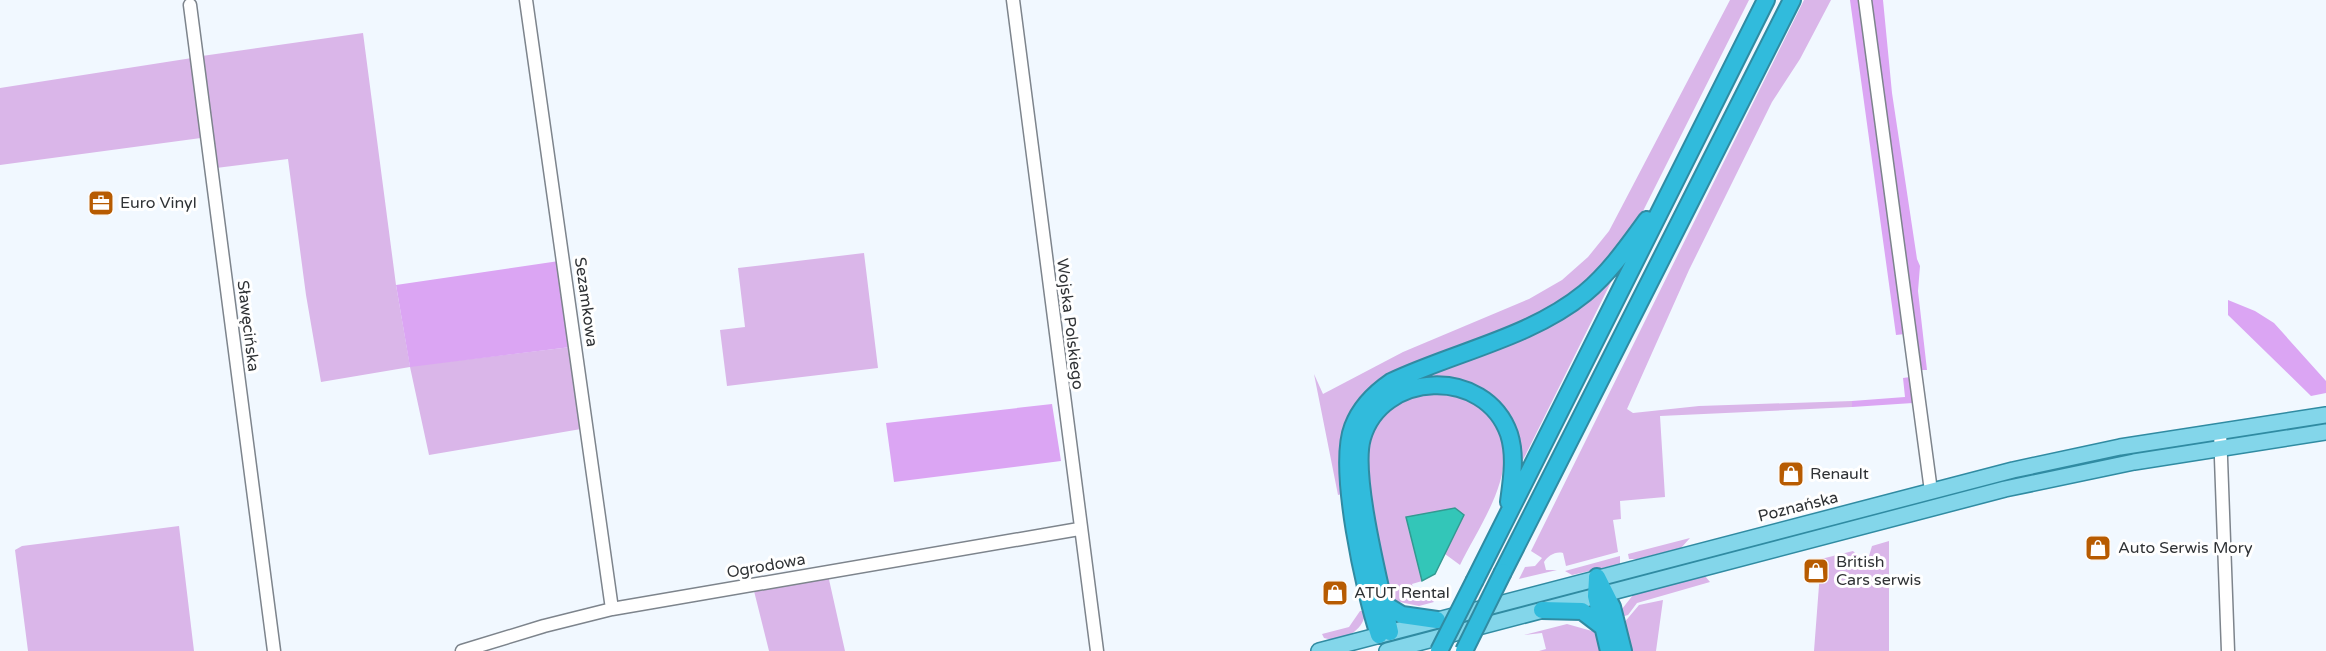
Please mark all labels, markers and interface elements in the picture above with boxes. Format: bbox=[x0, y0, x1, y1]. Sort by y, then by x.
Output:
office icon: Euro Vinyl bbox=[86, 188, 116, 218]
place label: Euro Vinyl bbox=[120, 193, 197, 213]
street label: Sezamkowa bbox=[570, 256, 602, 348]
street label: Wojska Polskiego bbox=[1052, 257, 1088, 391]
street label: Sławęcińska bbox=[232, 279, 264, 373]
shop icon: Renault bbox=[1776, 459, 1806, 489]
place label: Renault bbox=[1810, 464, 1869, 484]
street label: Poznańska bbox=[1756, 487, 1840, 527]
shop icon: Auto Serwis Mory bbox=[2083, 533, 2113, 563]
place label: Auto Serwis Mory bbox=[2118, 538, 2253, 558]
street label: Ogrodowa bbox=[725, 549, 807, 583]
place label: British Cars serwis bbox=[1836, 552, 1921, 590]
shop icon: British Cars serwis bbox=[1801, 556, 1831, 586]
shop icon: ATUT Rental bbox=[1320, 578, 1350, 608]
place label: ATUT Rental bbox=[1354, 583, 1450, 603]

